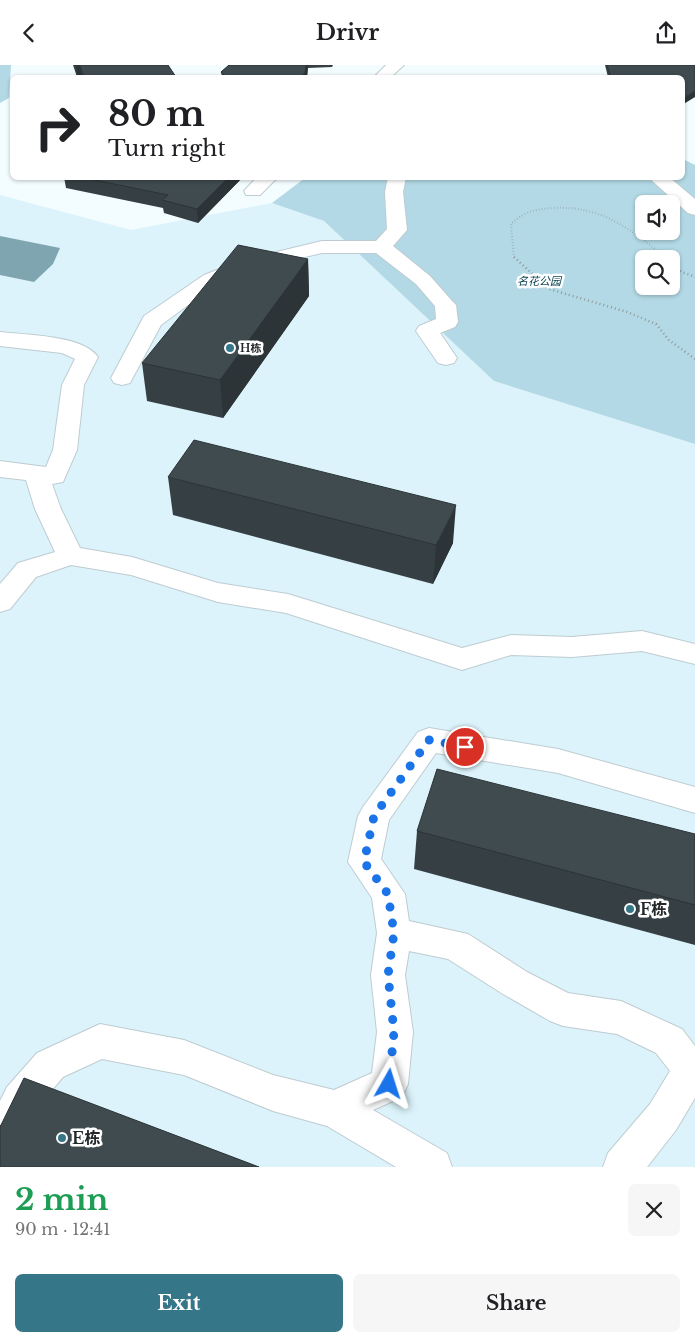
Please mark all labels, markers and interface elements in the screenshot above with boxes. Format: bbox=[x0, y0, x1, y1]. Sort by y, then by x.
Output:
icon: back bbox=[15, 19, 43, 47]
text: Drivr bbox=[316, 19, 379, 46]
icon: share bbox=[652, 19, 680, 47]
text: 80 m bbox=[108, 92, 205, 135]
icon: right bbox=[25, 95, 90, 160]
text: Turn right bbox=[108, 135, 226, 162]
map controls bbox=[635, 195, 680, 295]
button: sound bbox=[635, 195, 680, 240]
button: search bbox=[635, 250, 680, 295]
park label: 名花公园 bbox=[517, 274, 563, 288]
place label: H栋 bbox=[240, 341, 261, 355]
marker: H栋 bbox=[224, 342, 236, 354]
pin bbox=[444, 726, 486, 768]
icon: arrive bbox=[451, 733, 479, 761]
place label: F栋 bbox=[640, 899, 667, 919]
marker: F栋 bbox=[624, 903, 636, 915]
position arrow bbox=[362, 1057, 414, 1109]
place label: E栋 bbox=[72, 1128, 100, 1148]
marker: E栋 bbox=[56, 1132, 68, 1144]
text: 2 min bbox=[15, 1181, 108, 1218]
button: close bbox=[628, 1184, 680, 1236]
text: 90 m · 12:41 bbox=[15, 1219, 110, 1239]
button: Exit bbox=[15, 1274, 343, 1332]
button: Share bbox=[353, 1274, 680, 1332]

